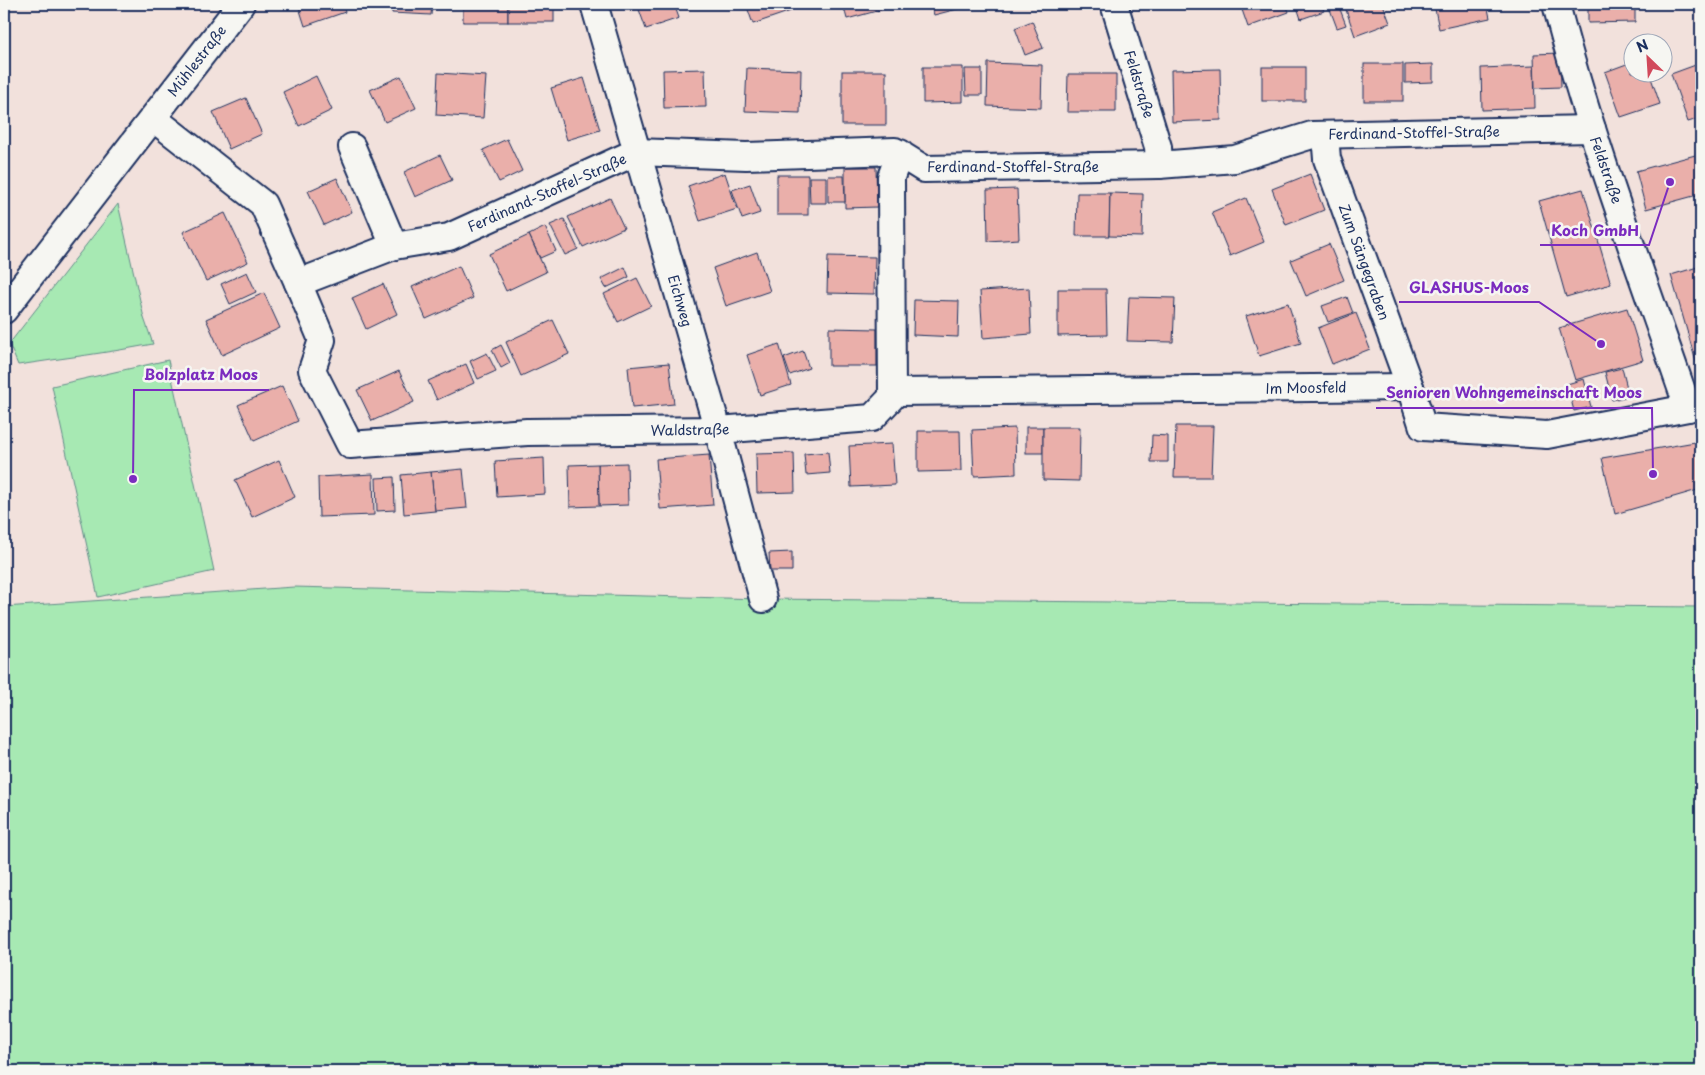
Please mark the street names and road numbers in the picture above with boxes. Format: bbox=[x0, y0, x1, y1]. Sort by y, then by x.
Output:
street label: Mühlestraße bbox=[162, 21, 231, 101]
street label: Feldstraße bbox=[1119, 47, 1160, 120]
street label: Ferdinand-Stoffel-Straße bbox=[1328, 121, 1500, 144]
street label: Feldstraße bbox=[1585, 133, 1628, 206]
street label: Ferdinand-Stoffel-Straße bbox=[464, 148, 630, 237]
street label: Ferdinand-Stoffel-Straße bbox=[927, 156, 1099, 177]
street label: Zum Sängegraben bbox=[1334, 201, 1395, 323]
street label: Eichweg bbox=[663, 272, 698, 330]
street label: Im Moosfeld bbox=[1265, 376, 1347, 399]
street label: Waldstraße bbox=[650, 418, 730, 441]

